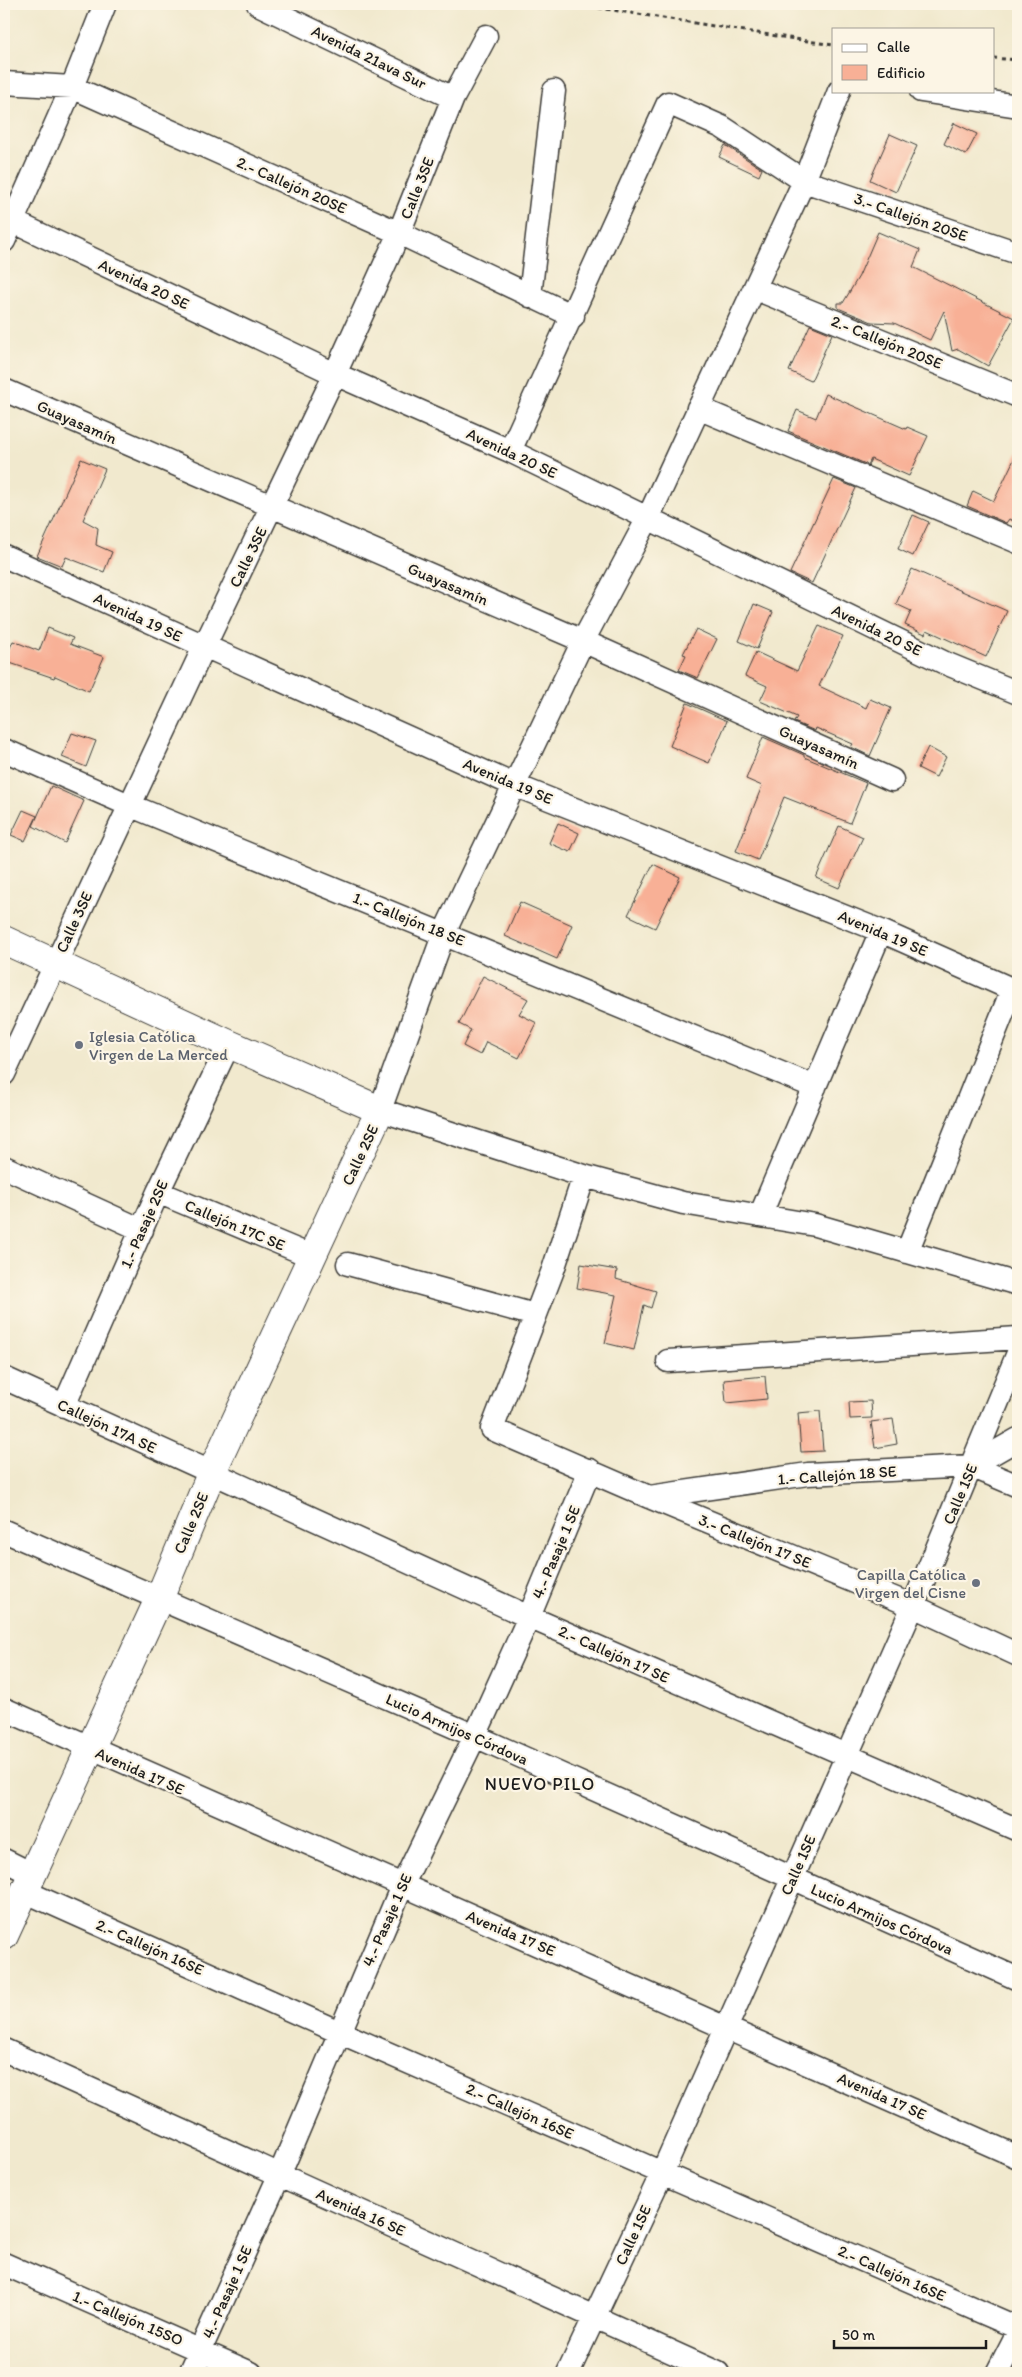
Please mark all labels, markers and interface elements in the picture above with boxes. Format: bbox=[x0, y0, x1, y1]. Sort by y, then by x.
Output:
street label: Avenida 21ava Sur bbox=[309, 21, 429, 93]
legend bbox=[832, 28, 994, 92]
text: Calle bbox=[877, 38, 910, 56]
text: Edificio bbox=[877, 64, 925, 82]
street label: 2.- Callejón 20SE bbox=[234, 152, 350, 218]
street label: Calle 3SE bbox=[396, 154, 438, 222]
street label: 3.- Callejón 20SE bbox=[852, 189, 970, 245]
street label: Avenida 20 SE bbox=[96, 255, 193, 313]
street label: 2.- Callejón 20SE bbox=[828, 311, 946, 373]
street label: Guayasamín bbox=[34, 396, 120, 448]
street label: Avenida 20 SE bbox=[464, 424, 561, 482]
street label: Calle 3SE bbox=[225, 523, 271, 591]
street label: Guayasamín bbox=[405, 559, 491, 609]
street label: Avenida 19 SE bbox=[91, 588, 185, 646]
street label: Avenida 20 SE bbox=[829, 600, 925, 660]
street label: Guayasamín bbox=[776, 721, 862, 773]
street label: Avenida 19 SE bbox=[460, 754, 556, 808]
street label: Calle 3SE bbox=[52, 888, 97, 956]
street label: 1.- Callejón 18 SE bbox=[350, 888, 468, 950]
street label: Avenida 19 SE bbox=[835, 906, 931, 960]
place label: Iglesia Católica Virgen de La Merced bbox=[89, 1027, 228, 1064]
marker: Iglesia Católica Virgen de La Merced bbox=[73, 1039, 85, 1051]
street label: Calle 2SE bbox=[338, 1121, 382, 1189]
street label: 1.- Pasaje 2SE bbox=[116, 1177, 172, 1271]
street label: Callejón 17C SE bbox=[182, 1195, 288, 1255]
street label: Callejón 17A SE bbox=[54, 1395, 160, 1457]
street label: 1.- Callejón 18 SE bbox=[777, 1461, 897, 1489]
street label: Calle 1SE bbox=[939, 1461, 981, 1527]
street label: Calle 2SE bbox=[170, 1489, 213, 1557]
street label: 4.- Pasaje 1 SE bbox=[528, 1502, 584, 1602]
street label: 3.- Callejón 17 SE bbox=[696, 1510, 814, 1572]
place label: Capilla Católica Virgen del Cisne bbox=[855, 1565, 967, 1602]
marker: Capilla Católica Virgen del Cisne bbox=[970, 1577, 982, 1589]
street label: 2.- Callejón 17 SE bbox=[556, 1621, 672, 1687]
street label: Lucio Armijos Córdova bbox=[383, 1689, 531, 1769]
street label: Avenida 17 SE bbox=[93, 1743, 187, 1799]
district label: NUEVO PILO bbox=[485, 1773, 595, 1795]
street label: Calle 1SE bbox=[776, 1832, 820, 1898]
street label: 4.- Pasaje 1 SE bbox=[358, 1870, 416, 1969]
street label: Lucio Armijos Córdova bbox=[808, 1879, 956, 1959]
street label: Avenida 17 SE bbox=[464, 1906, 559, 1960]
street label: 2.- Callejón 16SE bbox=[93, 1915, 207, 1979]
street label: Avenida 17 SE bbox=[835, 2068, 929, 2124]
street label: 2.- Callejón 16SE bbox=[463, 2079, 577, 2143]
street label: Avenida 16 SE bbox=[313, 2184, 409, 2240]
street label: Calle 1SE bbox=[611, 2202, 655, 2268]
street label: 2.- Callejón 16SE bbox=[835, 2241, 949, 2305]
street label: 4.- Pasaje 1 SE bbox=[198, 2242, 256, 2341]
street label: 1.- Callejón 15SO bbox=[70, 2286, 186, 2350]
scale bar bbox=[834, 2317, 987, 2349]
text: 50 m bbox=[842, 2326, 875, 2344]

